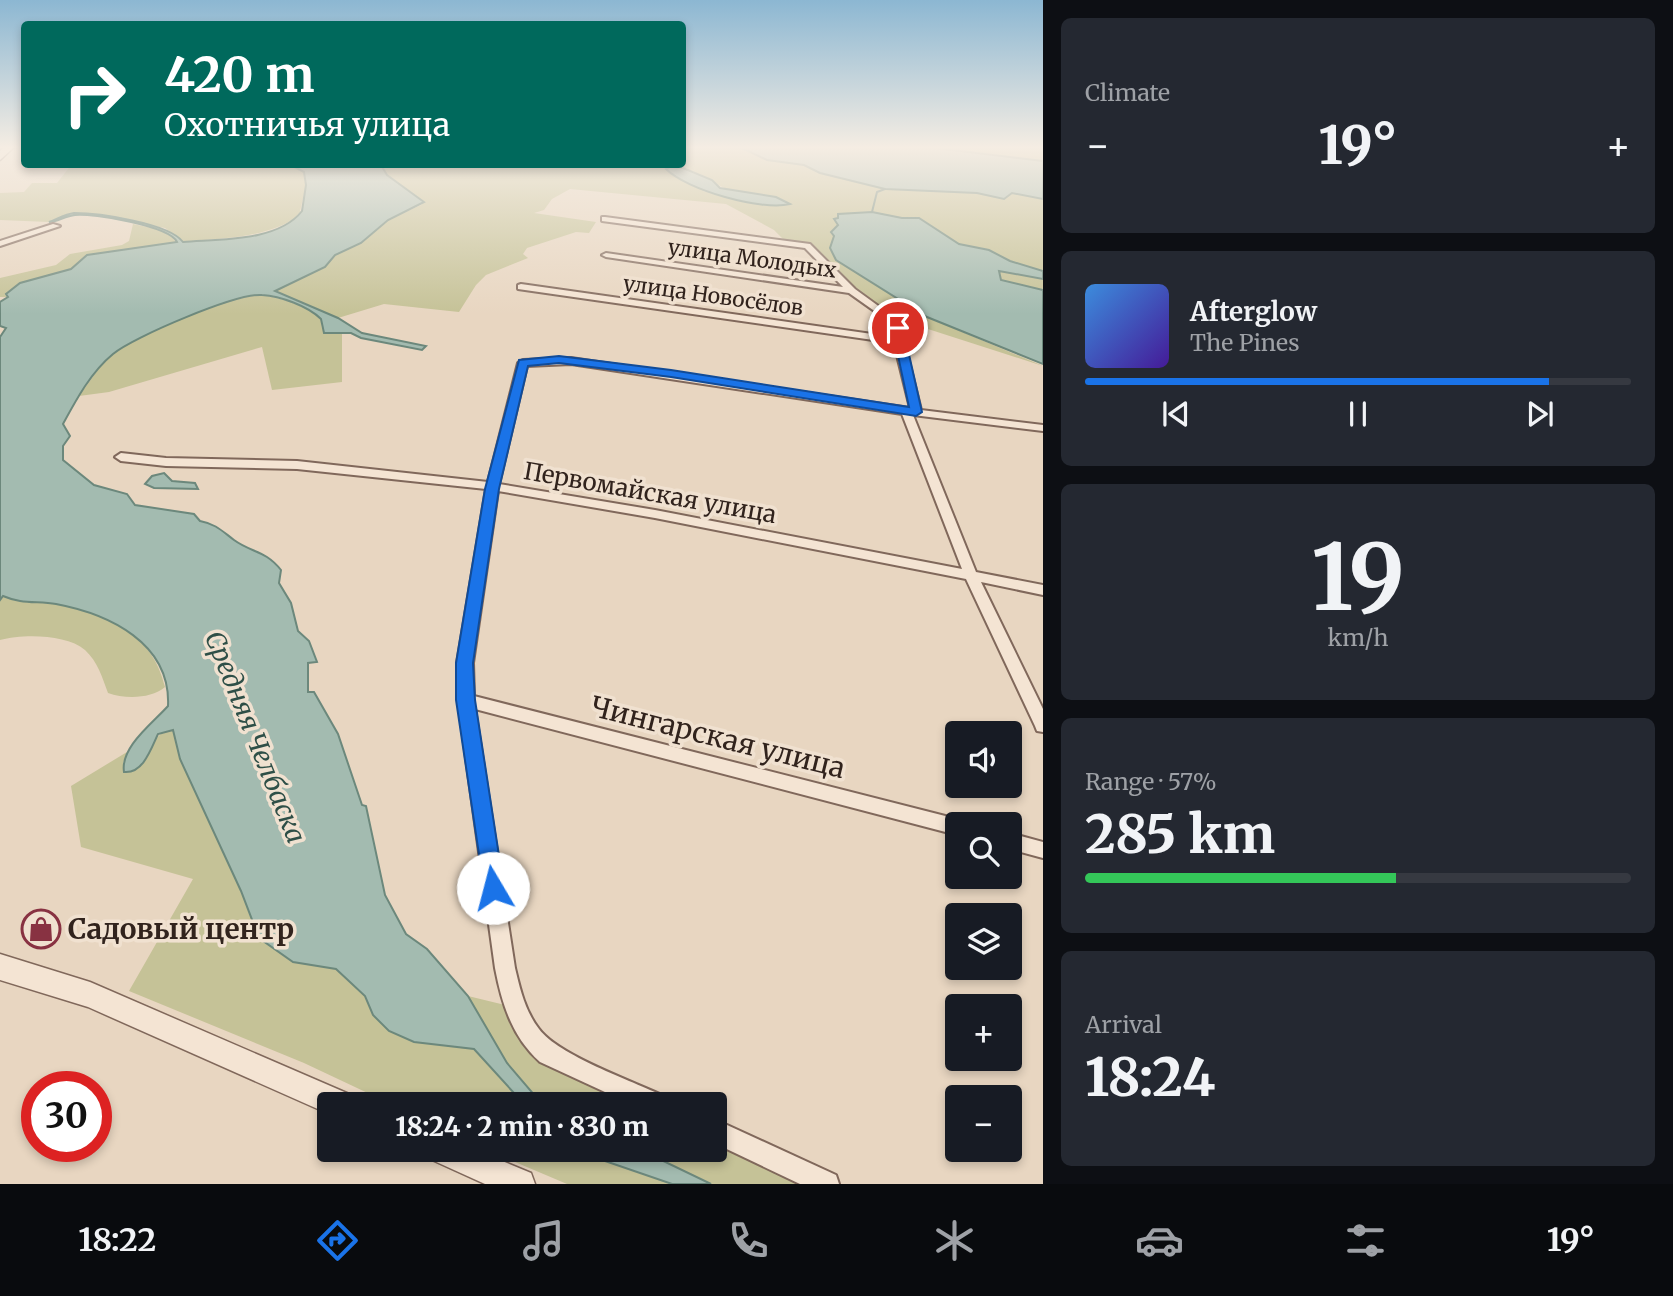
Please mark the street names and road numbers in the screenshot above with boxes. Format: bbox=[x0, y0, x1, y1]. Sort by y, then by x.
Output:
street label: улица Молодых bbox=[666, 233, 839, 284]
street label: улица Новосёлов bbox=[621, 270, 805, 322]
street label: Первомайская улица bbox=[521, 455, 779, 530]
street label: Чингарская улица bbox=[587, 688, 849, 786]

